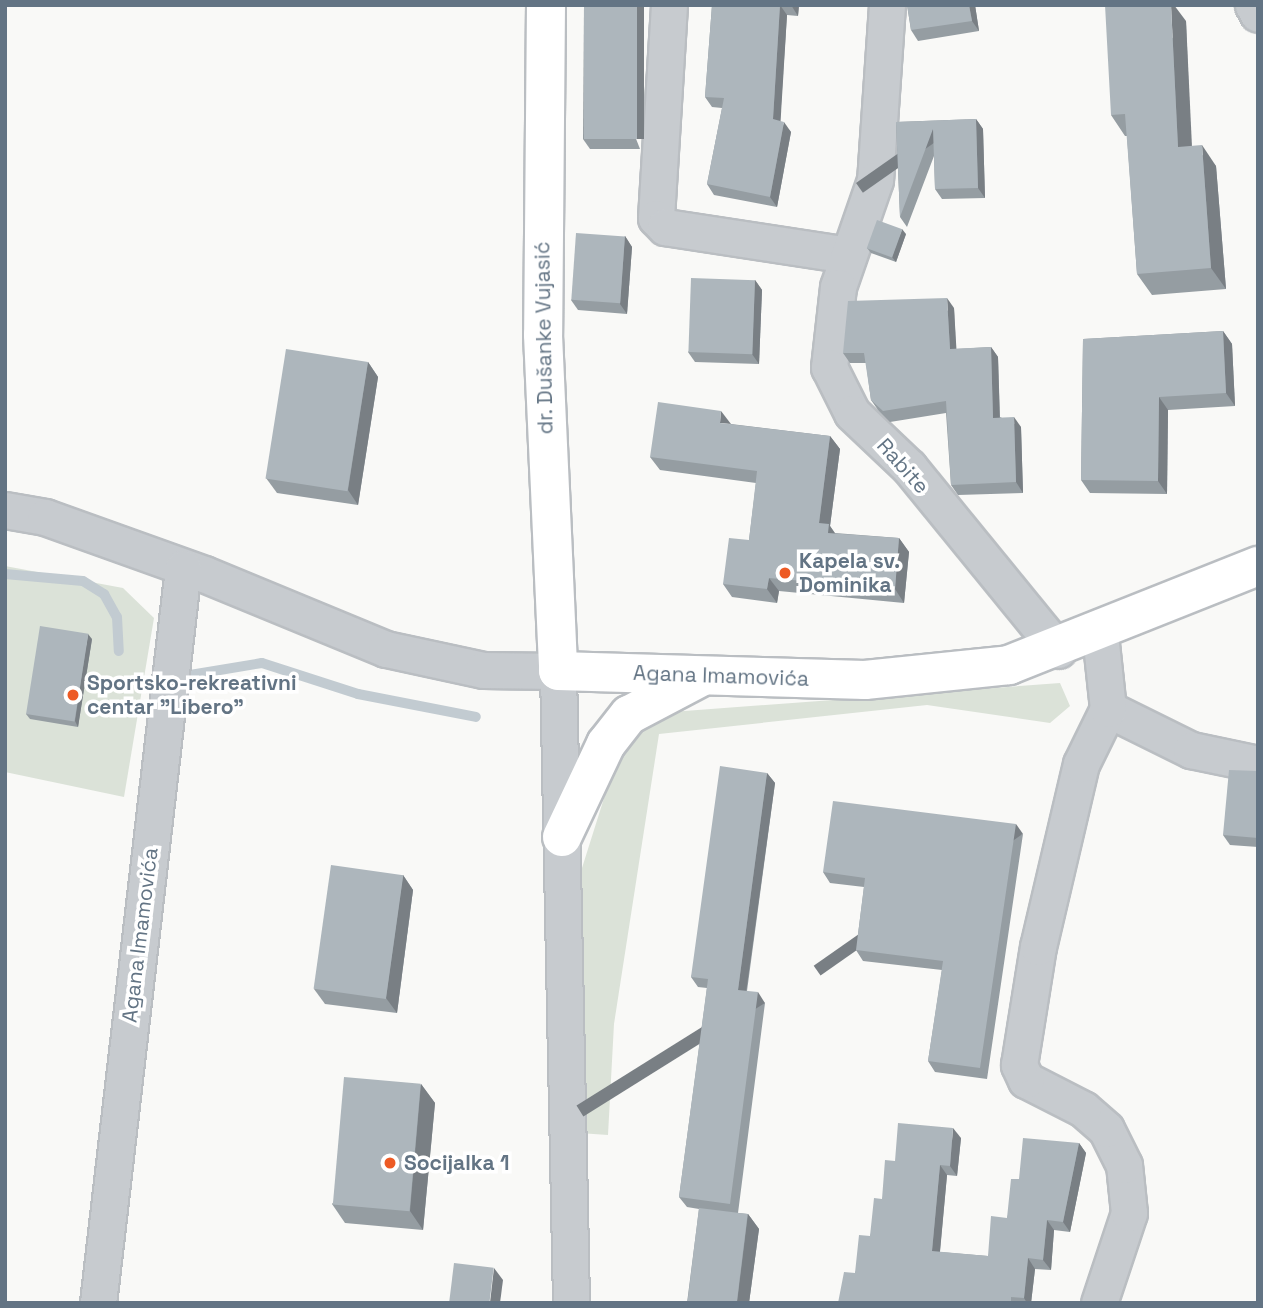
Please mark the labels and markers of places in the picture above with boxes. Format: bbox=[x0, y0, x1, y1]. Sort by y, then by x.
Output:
place label: Kapela sv. Dominika bbox=[799, 548, 900, 598]
marker: Kapela sv. Dominika bbox=[777, 565, 793, 581]
place label: Sportsko-rekreativni centar "Libero" bbox=[87, 670, 297, 720]
marker: Sportsko-rekreativni centar "Libero" bbox=[65, 687, 81, 703]
place label: Socijalka 1 bbox=[404, 1150, 509, 1176]
marker: Socijalka 1 bbox=[382, 1155, 398, 1171]

